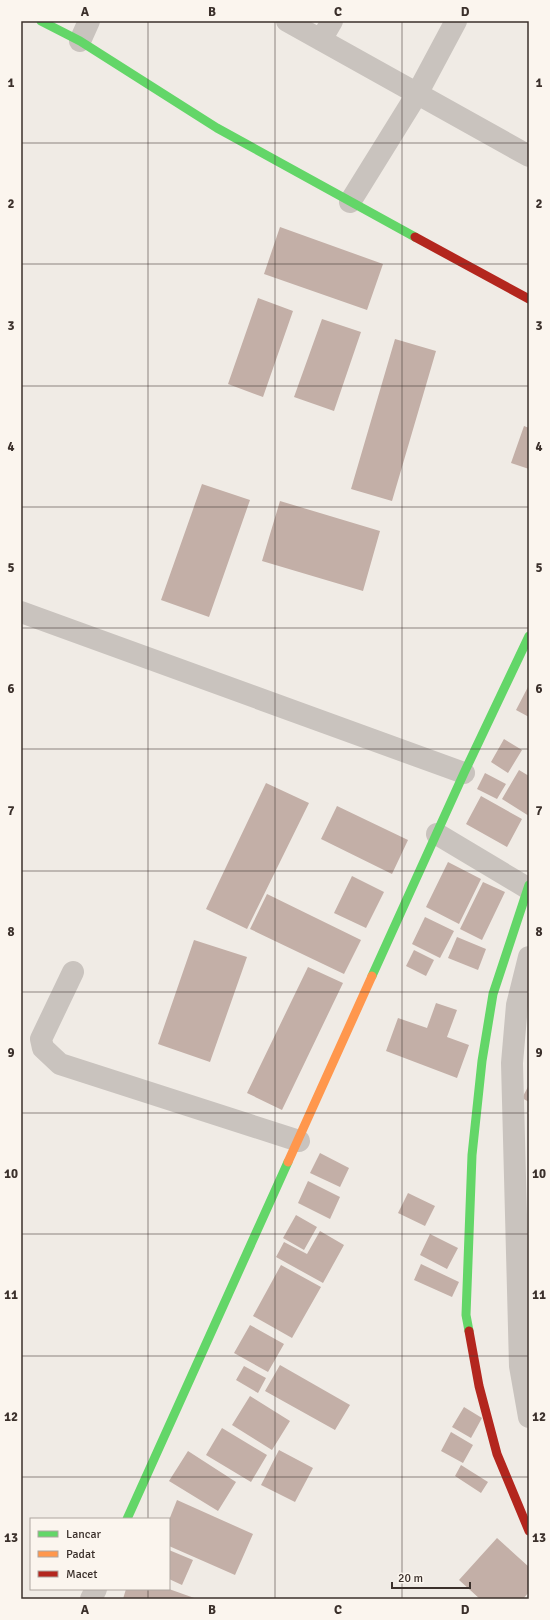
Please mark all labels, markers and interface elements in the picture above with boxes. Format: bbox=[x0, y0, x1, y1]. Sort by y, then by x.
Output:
text: A bbox=[81, 4, 90, 20]
text: B bbox=[208, 4, 216, 20]
text: C bbox=[334, 4, 342, 20]
text: D bbox=[461, 4, 470, 20]
text: 1 bbox=[7, 75, 15, 91]
text: 1 bbox=[535, 75, 543, 91]
text: 2 bbox=[7, 196, 15, 212]
text: 2 bbox=[535, 196, 543, 212]
text: 3 bbox=[7, 318, 15, 334]
text: 3 bbox=[535, 318, 543, 334]
text: 4 bbox=[7, 439, 15, 455]
text: 4 bbox=[535, 439, 543, 455]
text: 5 bbox=[7, 560, 15, 576]
text: 5 bbox=[535, 560, 543, 576]
text: 6 bbox=[7, 681, 15, 697]
text: 6 bbox=[535, 681, 543, 697]
text: 7 bbox=[7, 803, 15, 819]
text: 7 bbox=[535, 803, 543, 819]
text: 8 bbox=[7, 924, 15, 940]
text: 8 bbox=[535, 924, 543, 940]
text: 9 bbox=[7, 1045, 15, 1061]
text: 9 bbox=[535, 1045, 543, 1061]
text: 10 bbox=[4, 1166, 18, 1182]
text: 10 bbox=[532, 1166, 546, 1182]
text: 11 bbox=[4, 1287, 18, 1303]
text: 11 bbox=[532, 1287, 546, 1303]
text: 12 bbox=[4, 1409, 18, 1425]
text: 12 bbox=[532, 1409, 546, 1425]
legend bbox=[30, 1518, 170, 1590]
text: Lancar bbox=[66, 1527, 102, 1542]
text: 13 bbox=[4, 1530, 18, 1546]
text: 13 bbox=[532, 1530, 546, 1546]
text: Padat bbox=[66, 1547, 95, 1562]
scale bar bbox=[392, 1564, 470, 1590]
text: Macet bbox=[66, 1567, 98, 1582]
text: 20 m bbox=[398, 1571, 423, 1586]
text: A bbox=[81, 1602, 90, 1618]
text: B bbox=[208, 1602, 216, 1618]
text: C bbox=[334, 1602, 342, 1618]
text: D bbox=[461, 1602, 470, 1618]

